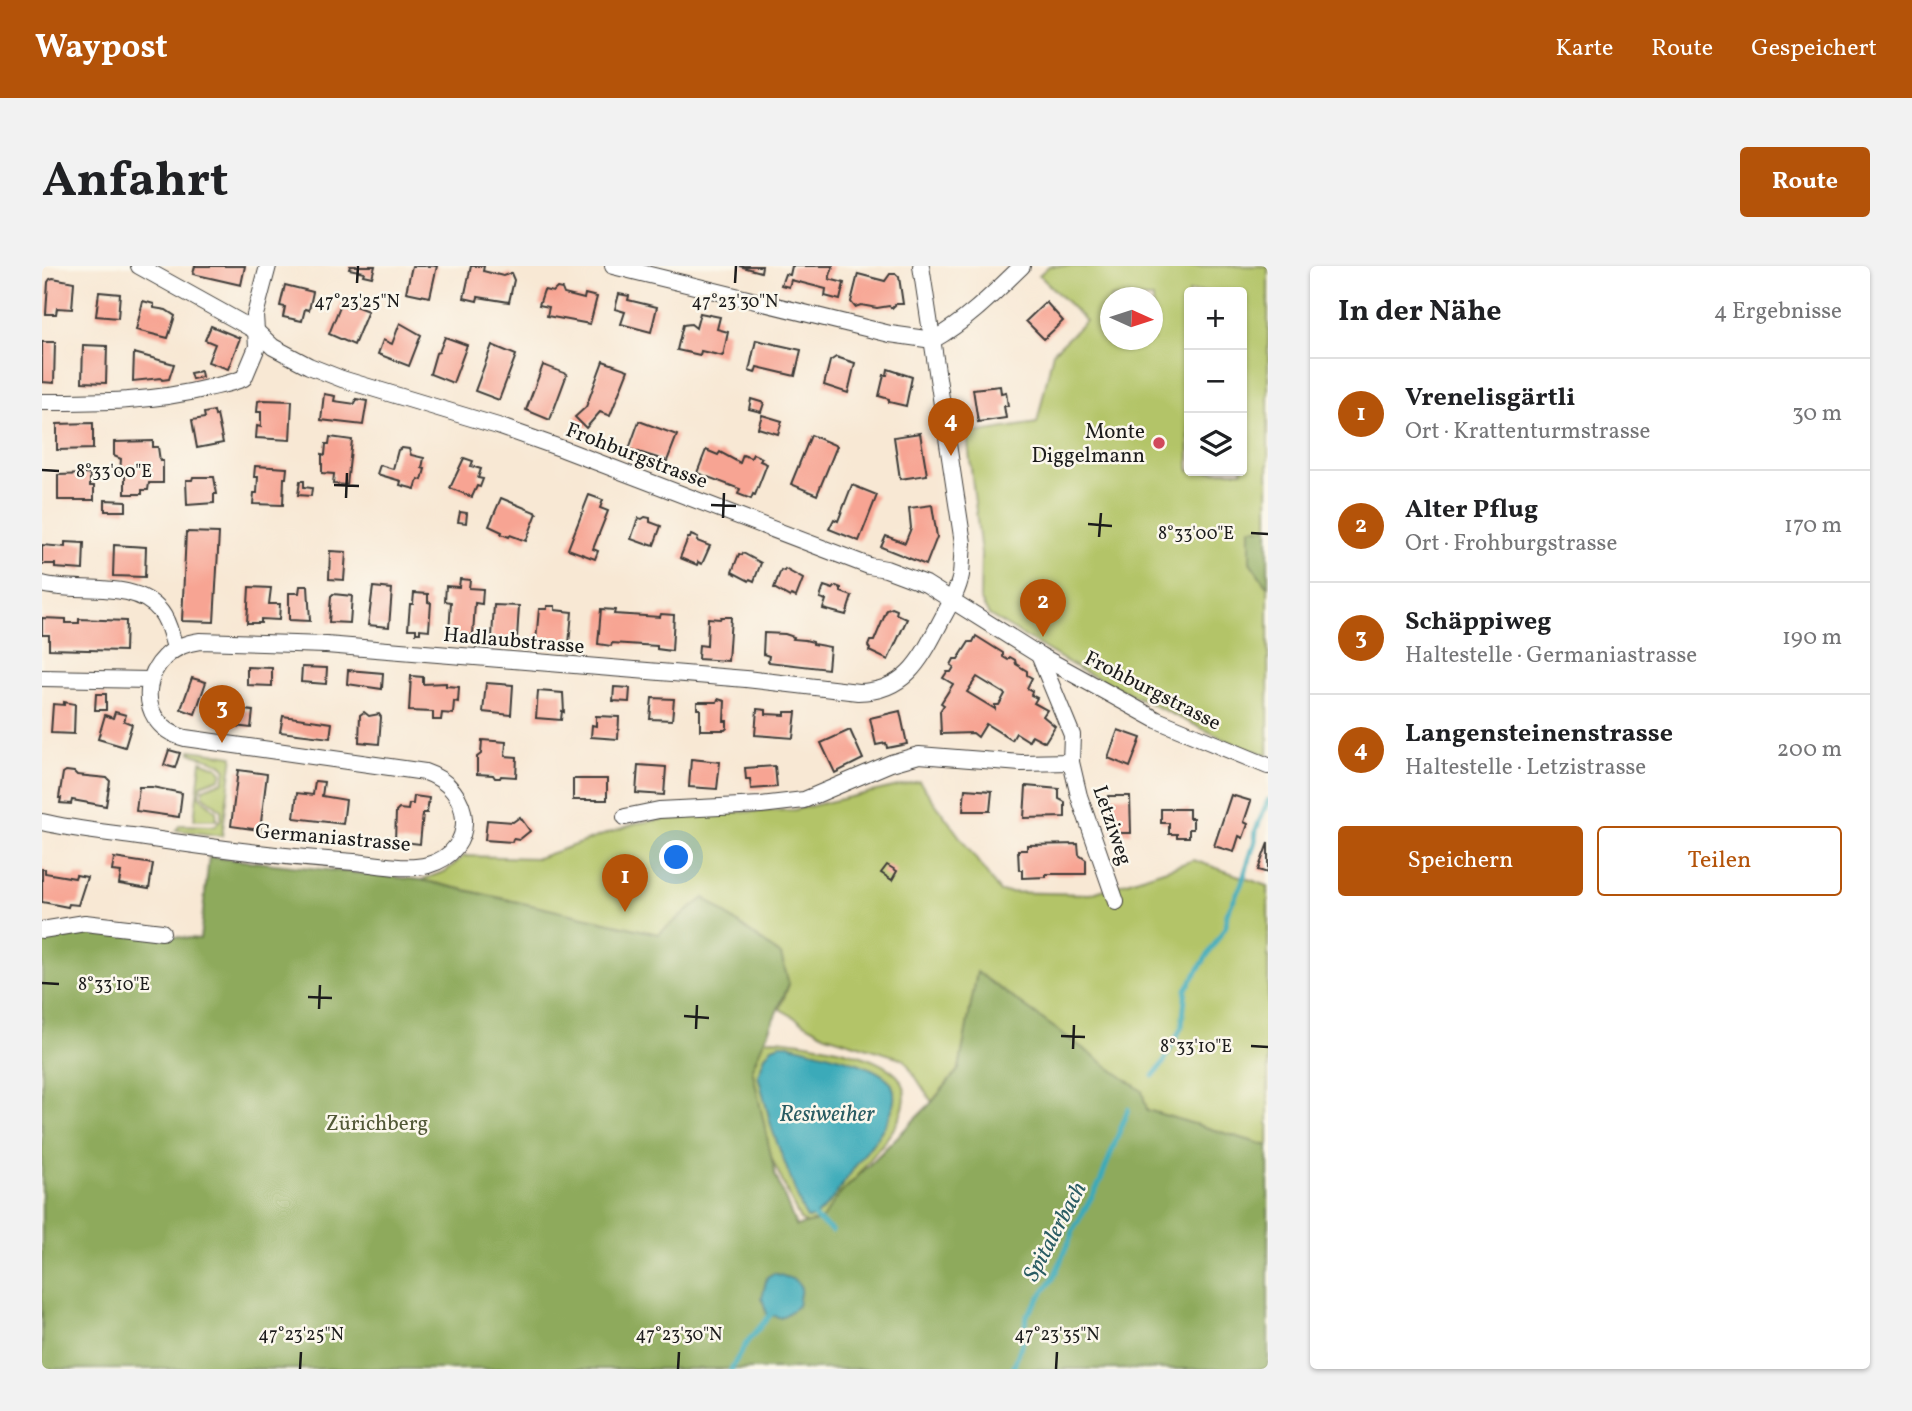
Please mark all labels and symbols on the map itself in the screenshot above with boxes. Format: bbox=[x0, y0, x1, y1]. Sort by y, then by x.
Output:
north arrow bbox=[1100, 287, 1163, 350]
text: 47°23'25"N bbox=[314, 290, 400, 315]
text: 47°23'30"N bbox=[692, 290, 778, 315]
pin: 4 bbox=[928, 398, 974, 456]
street label: Frohburgstrasse bbox=[561, 416, 712, 497]
place label: Monte Diggelmann bbox=[1032, 418, 1145, 471]
marker: Monte Diggelmann bbox=[1151, 435, 1167, 451]
text: 8°33'00"E bbox=[76, 460, 152, 485]
text: 8°33'00"E bbox=[1158, 522, 1234, 547]
pin: 2 bbox=[1020, 579, 1066, 637]
street label: Hadlaubstrasse bbox=[442, 621, 586, 662]
street label: Frohburgstrasse bbox=[1079, 644, 1226, 738]
pin: 3 bbox=[199, 685, 245, 743]
street label: Letziweg bbox=[1084, 782, 1139, 869]
street label: Germaniastrasse bbox=[254, 817, 412, 860]
your location bbox=[659, 840, 693, 874]
pin: 1 bbox=[602, 854, 648, 912]
text: 8°33'10"E bbox=[78, 973, 150, 998]
text: 8°33'10"E bbox=[1160, 1035, 1232, 1060]
water label: Resiweiher bbox=[779, 1099, 875, 1131]
park label: Zürichberg bbox=[326, 1110, 428, 1139]
water label: Spitalerbach bbox=[1016, 1176, 1095, 1287]
text: 47°23'25"N bbox=[258, 1323, 344, 1348]
text: 47°23'30"N bbox=[636, 1323, 722, 1348]
text: 47°23'35"N bbox=[1014, 1323, 1100, 1348]

